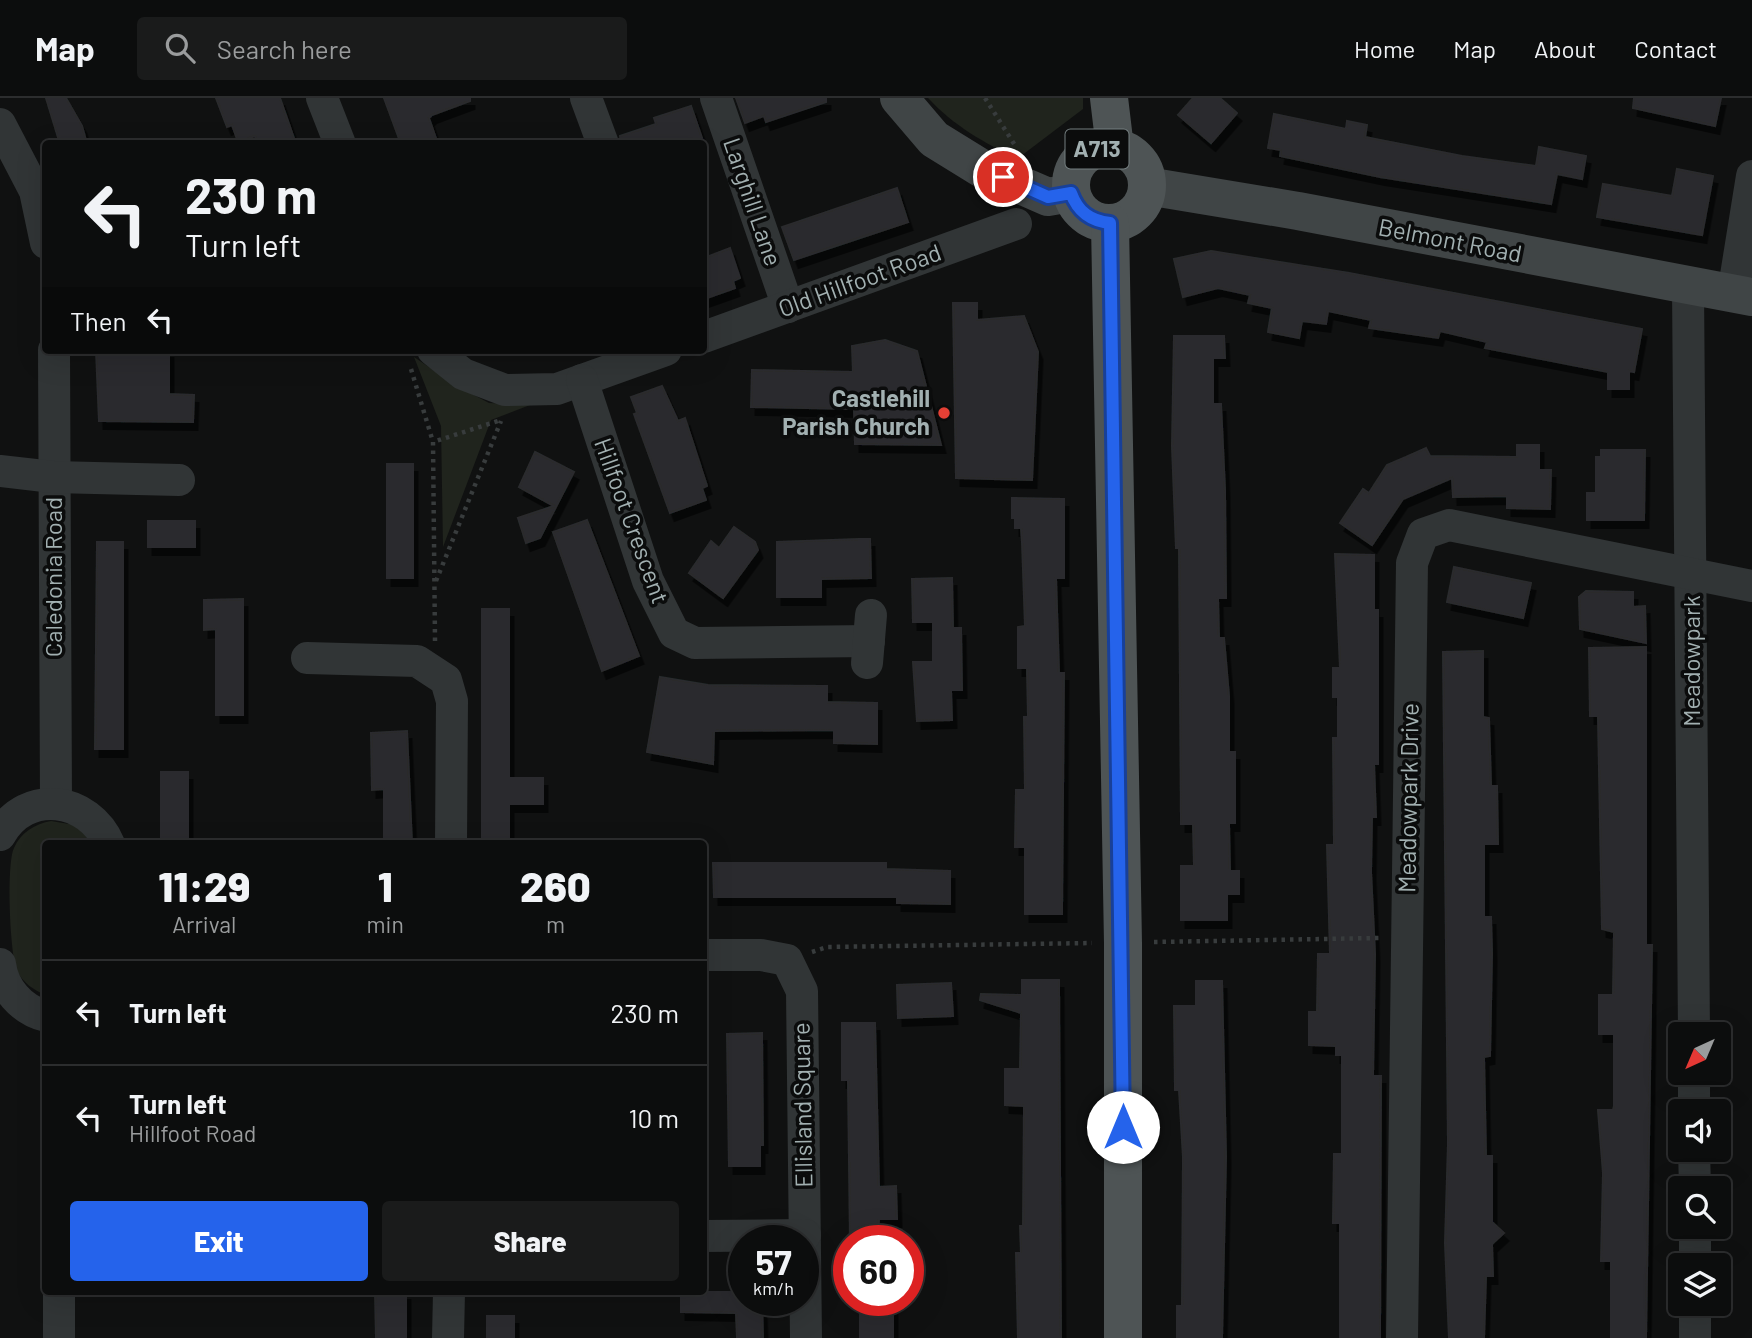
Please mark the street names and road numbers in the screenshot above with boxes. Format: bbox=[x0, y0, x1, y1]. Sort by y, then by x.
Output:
road number: A713 bbox=[1066, 130, 1128, 168]
street label: Larghill Lane bbox=[718, 134, 789, 269]
street label: Belmont Road bbox=[1376, 211, 1525, 268]
street label: Old Hillfoot Road bbox=[774, 237, 945, 323]
street label: Hillfoot Crescent bbox=[589, 434, 676, 607]
street label: Caledonia Road bbox=[38, 497, 67, 657]
street label: Meadowpark bbox=[1676, 595, 1705, 727]
street label: Meadowpark Drive bbox=[1391, 703, 1424, 893]
street label: Ellisland Square bbox=[786, 1022, 817, 1188]

